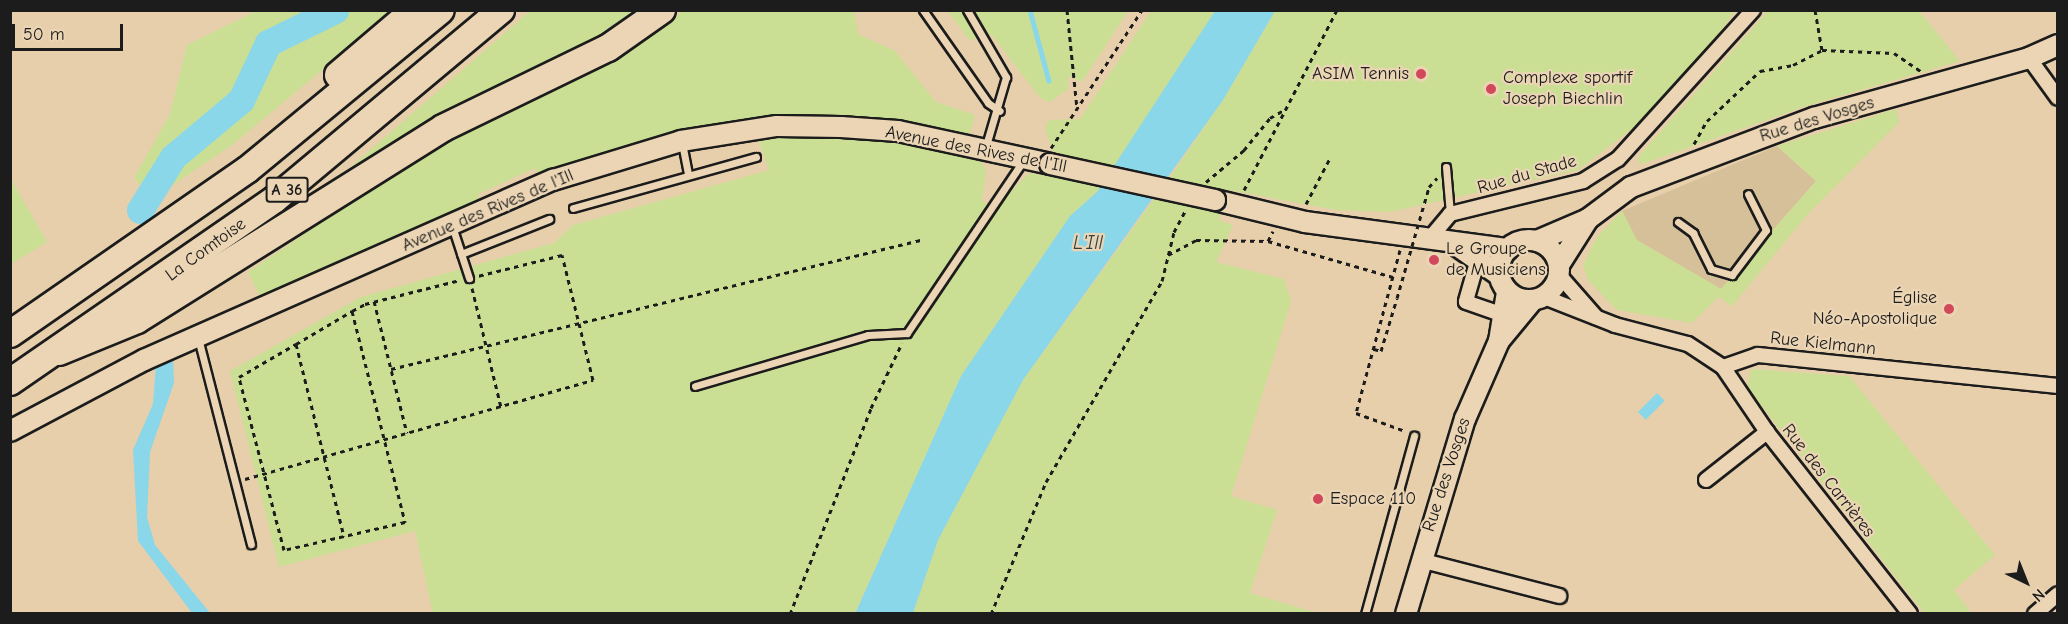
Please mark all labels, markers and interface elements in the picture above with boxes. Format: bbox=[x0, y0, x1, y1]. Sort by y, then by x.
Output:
scale bar bbox=[15, 12, 126, 50]
text: 50 m bbox=[23, 24, 65, 45]
place label: ASIM Tennis bbox=[1312, 63, 1409, 85]
marker: ASIM Tennis bbox=[1414, 67, 1428, 81]
place label: Complexe sportif Joseph Biechlin bbox=[1503, 68, 1632, 110]
marker: Complexe sportif Joseph Biechlin bbox=[1484, 82, 1498, 96]
street label: Rue des Vosges bbox=[1757, 92, 1877, 148]
street label: Avenue des Rives de l'Ill bbox=[883, 122, 1069, 178]
street label: Rue du Stade bbox=[1475, 151, 1579, 199]
street label: Avenue des Rives de l'Ill bbox=[399, 165, 577, 257]
road number: A 36 bbox=[264, 177, 310, 203]
street label: La Comtoise bbox=[162, 214, 250, 286]
water label: L'Ill bbox=[1073, 230, 1103, 254]
place label: Le Groupe de Musiciens bbox=[1446, 239, 1546, 282]
marker: Le Groupe de Musiciens bbox=[1427, 253, 1441, 267]
place label: Église Néo-Apostolique bbox=[1813, 288, 1937, 330]
marker: Église Néo-Apostolique bbox=[1942, 302, 1956, 316]
street label: Rue Kielmann bbox=[1769, 328, 1877, 360]
street label: Rue des Vosges bbox=[1418, 415, 1476, 535]
street label: Rue des Carrières bbox=[1777, 420, 1879, 542]
place label: Espace 110 bbox=[1330, 488, 1416, 510]
marker: Espace 110 bbox=[1311, 492, 1325, 506]
north arrow bbox=[1996, 552, 2056, 612]
text: N bbox=[2028, 585, 2048, 605]

